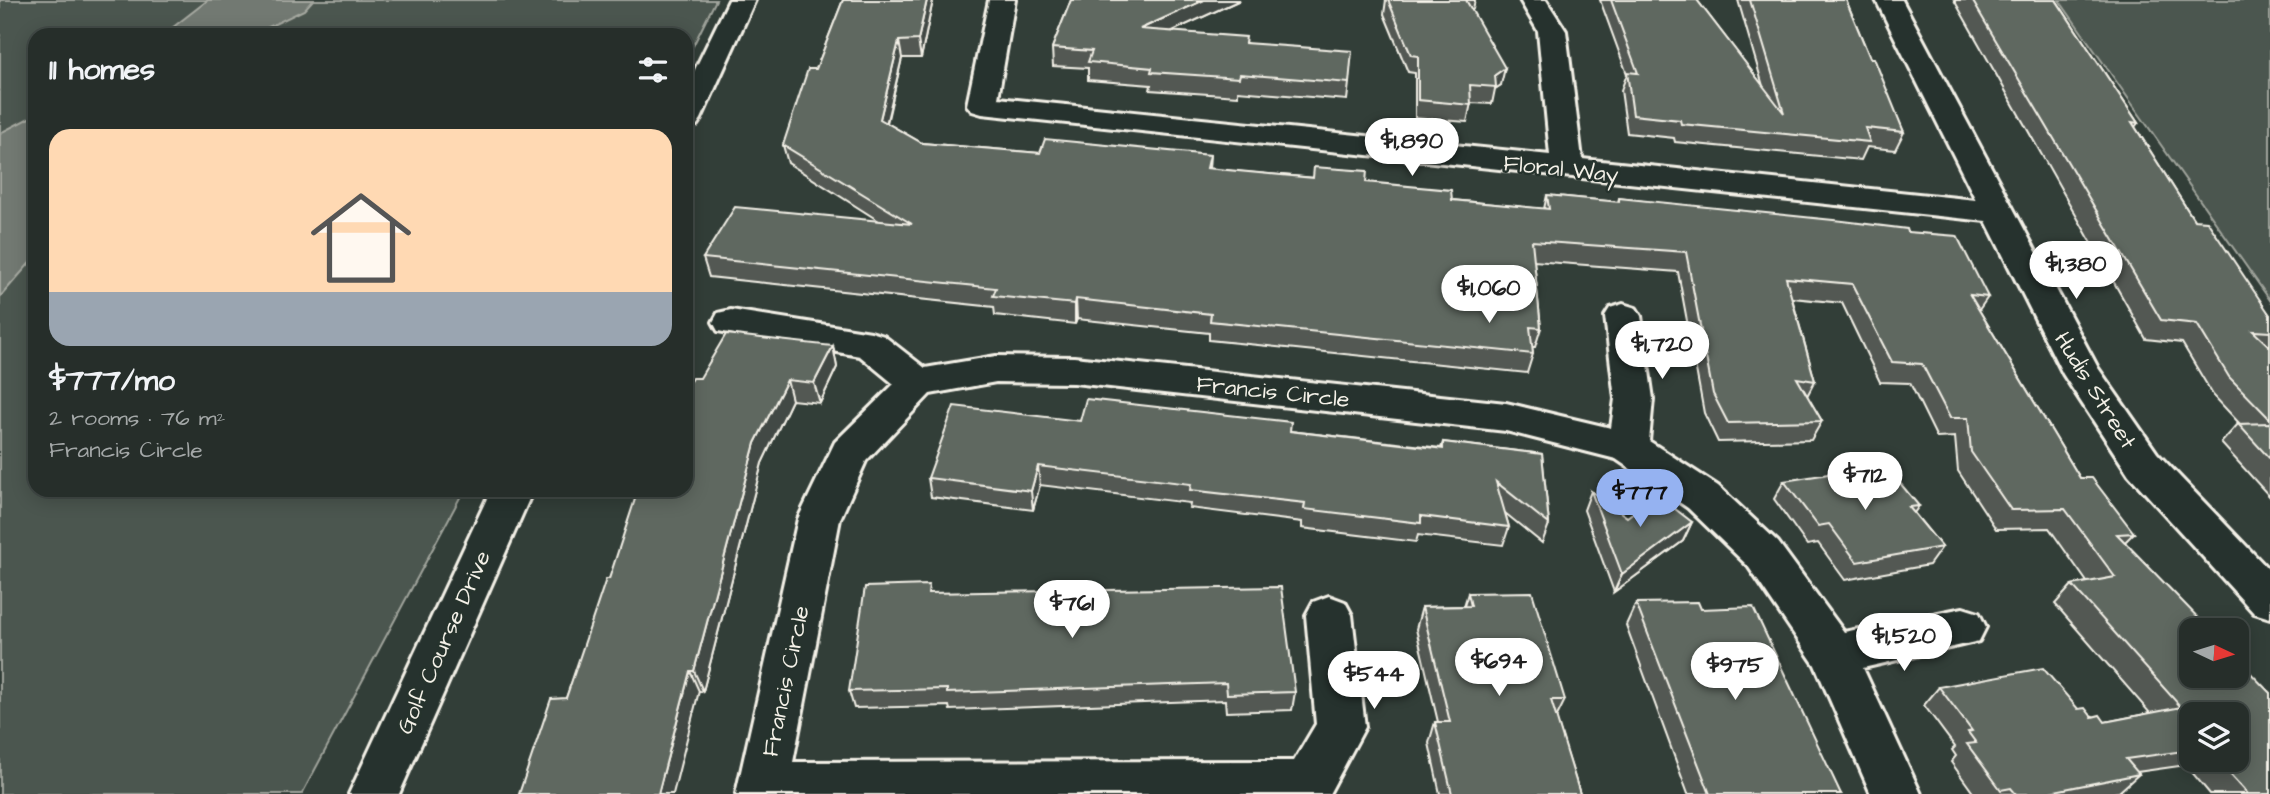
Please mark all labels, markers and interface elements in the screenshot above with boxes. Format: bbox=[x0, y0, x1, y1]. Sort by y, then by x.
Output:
text: 11 homes bbox=[49, 49, 155, 91]
icon: filters bbox=[634, 51, 672, 89]
pin: $1,890 bbox=[1355, 118, 1469, 178]
text: $1,890 bbox=[1381, 125, 1443, 157]
street label: Floral Way bbox=[1502, 147, 1620, 192]
icon: home bbox=[298, 175, 424, 301]
pin: $1,380 bbox=[2019, 242, 2133, 301]
text: $1,380 bbox=[2046, 248, 2106, 280]
pin: $1,060 bbox=[1432, 266, 1546, 325]
text: $1,060 bbox=[1457, 272, 1521, 304]
pin: $1,720 bbox=[1605, 322, 1719, 381]
street label: Hudis Street bbox=[2046, 326, 2144, 456]
text: $1,720 bbox=[1631, 328, 1693, 360]
text: $777/mo bbox=[49, 360, 175, 402]
street label: Francis Circle bbox=[1195, 368, 1351, 416]
text: 2 rooms · 76 m² bbox=[49, 402, 225, 434]
text: Francis Circle bbox=[49, 434, 203, 466]
pin: $712 bbox=[1824, 452, 1906, 512]
text: $712 bbox=[1843, 459, 1887, 491]
pin: $777 bbox=[1599, 470, 1681, 529]
text: $777 bbox=[1612, 476, 1668, 508]
street label: Golf Course Drive bbox=[389, 546, 499, 739]
pin: $761 bbox=[1031, 580, 1113, 640]
text: $761 bbox=[1050, 587, 1094, 619]
street label: Francis Circle bbox=[754, 603, 818, 760]
pin: $1,520 bbox=[1847, 614, 1961, 673]
north arrow bbox=[2179, 618, 2249, 688]
map controls bbox=[2179, 618, 2249, 772]
text: $1,520 bbox=[1872, 620, 1936, 652]
pin: $694 bbox=[1458, 638, 1540, 698]
pin: $975 bbox=[1694, 642, 1776, 702]
text: $694 bbox=[1471, 645, 1527, 677]
text: $975 bbox=[1707, 649, 1763, 681]
pin: $544 bbox=[1333, 652, 1415, 711]
text: $544 bbox=[1344, 658, 1404, 690]
button: layers bbox=[2179, 702, 2249, 772]

